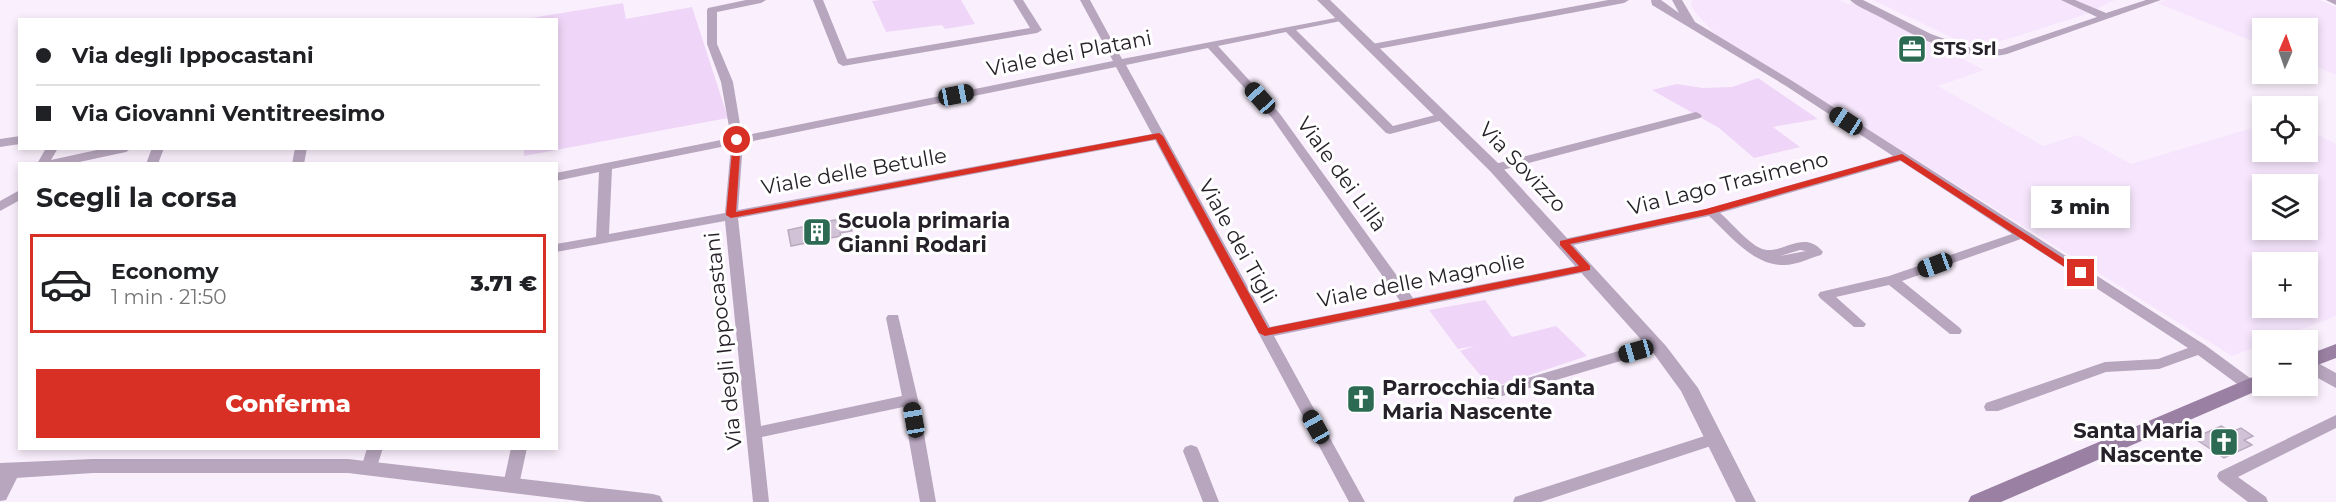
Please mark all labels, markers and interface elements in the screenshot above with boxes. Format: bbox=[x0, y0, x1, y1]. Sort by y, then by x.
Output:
north arrow bbox=[2252, 18, 2318, 84]
map controls bbox=[2252, 18, 2318, 396]
street label: Viale dei Platani bbox=[984, 25, 1154, 81]
office icon: STS Srl bbox=[1896, 33, 1928, 65]
place label: STS Srl bbox=[1933, 38, 1997, 60]
text: Via degli Ippocastani bbox=[72, 42, 314, 69]
car bbox=[1241, 79, 1279, 117]
car bbox=[937, 83, 975, 107]
button: locate bbox=[2252, 96, 2318, 162]
text: Via Giovanni Ventitreesimo bbox=[72, 100, 385, 127]
car bbox=[1826, 104, 1866, 138]
street label: Viale dei Lillà bbox=[1292, 112, 1392, 236]
street label: Via Sovizzo bbox=[1474, 117, 1572, 217]
route start bbox=[723, 126, 750, 153]
street label: Viale delle Betulle bbox=[759, 142, 949, 200]
street label: Via Lago Trasimeno bbox=[1625, 146, 1831, 220]
button: layers bbox=[2252, 174, 2318, 240]
street label: Viale dei Tigli bbox=[1194, 175, 1282, 307]
text: Scegli la corsa bbox=[36, 181, 237, 214]
callout: 3 min bbox=[2032, 186, 2130, 228]
text: 3 min bbox=[2051, 195, 2110, 219]
place label: Scuola primaria Gianni Rodari bbox=[838, 208, 1010, 257]
building icon: Scuola primaria Gianni Rodari bbox=[801, 216, 833, 248]
street label: Via degli Ippocastani bbox=[699, 231, 747, 451]
street label: Viale delle Magnolie bbox=[1315, 248, 1527, 312]
car bbox=[1915, 250, 1955, 280]
button: + bbox=[2252, 252, 2318, 318]
icon: car bbox=[39, 257, 93, 311]
text: Economy bbox=[111, 258, 219, 285]
route end bbox=[2067, 259, 2094, 286]
text: 3.71 € bbox=[470, 270, 537, 297]
text: 1 min · 21:50 bbox=[111, 285, 226, 309]
button: − bbox=[2252, 330, 2318, 396]
car bbox=[1616, 337, 1656, 365]
button: Conferma bbox=[36, 369, 540, 438]
place label: Parrocchia di Santa Maria Nascente bbox=[1382, 375, 1595, 424]
church icon: Parrocchia di Santa Maria Nascente bbox=[1345, 383, 1377, 415]
car bbox=[902, 401, 926, 439]
car bbox=[1299, 407, 1333, 447]
place label: Santa Maria Nascente bbox=[2073, 418, 2203, 467]
church icon: Santa Maria Nascente bbox=[2208, 426, 2240, 458]

